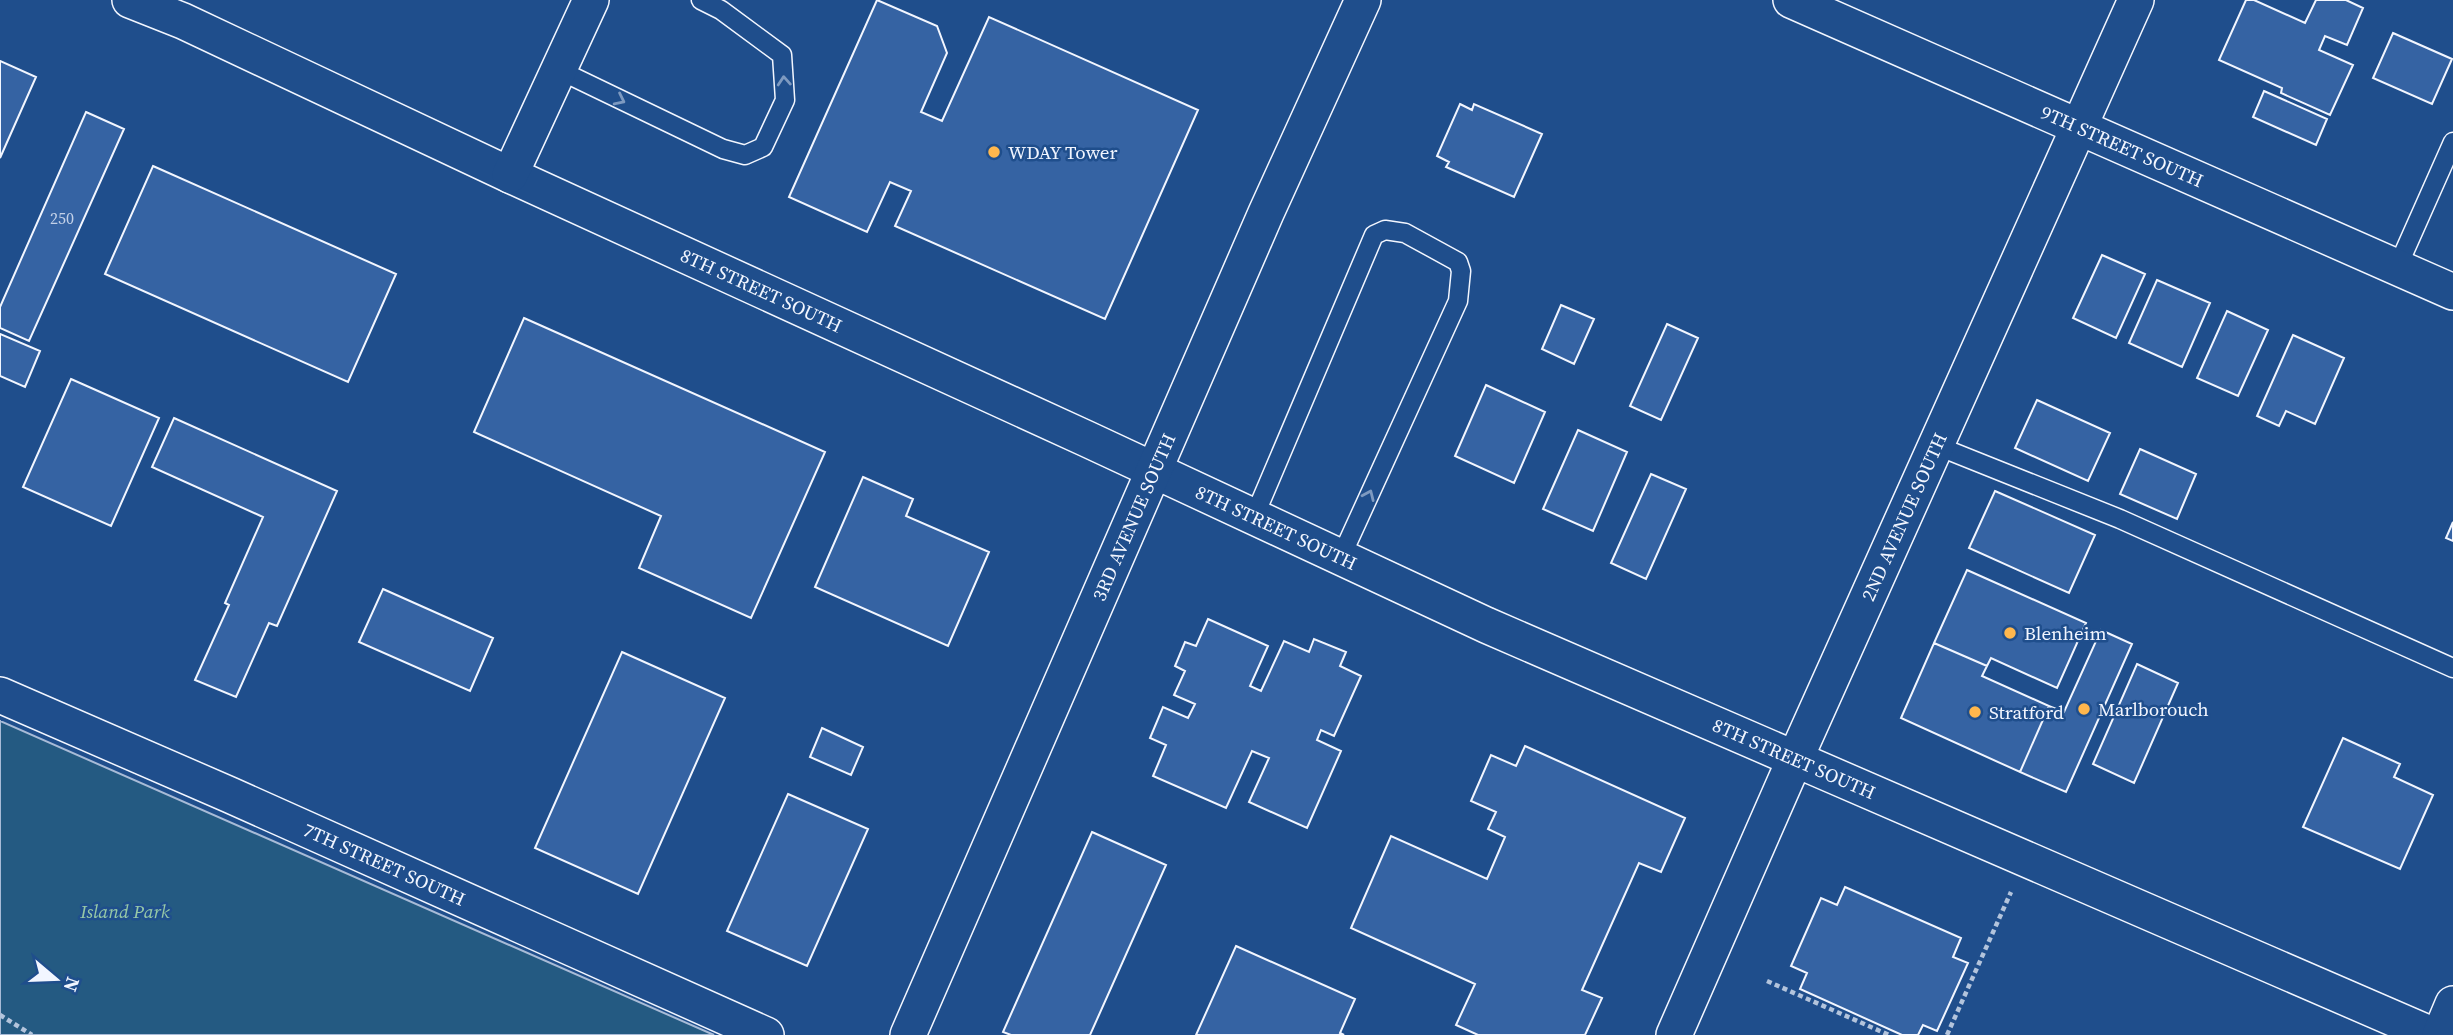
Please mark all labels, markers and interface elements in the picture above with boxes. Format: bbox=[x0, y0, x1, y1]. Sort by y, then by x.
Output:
one-way arrow bbox=[777, 76, 792, 87]
one-way arrow bbox=[613, 91, 625, 105]
street label: 9TH STREET SOUTH bbox=[2037, 99, 2208, 193]
place label: WDAY Tower bbox=[1008, 139, 1118, 165]
marker: WDAY Tower bbox=[986, 144, 1002, 160]
house number: 250 bbox=[50, 207, 74, 229]
street label: 8TH STREET SOUTH bbox=[676, 242, 847, 338]
street label: 2ND AVENUE SOUTH bbox=[1855, 428, 1953, 605]
street label: 3RD AVENUE SOUTH bbox=[1086, 429, 1182, 605]
street label: 8TH STREET SOUTH bbox=[1192, 479, 1361, 576]
one-way arrow bbox=[1361, 490, 1375, 502]
place label: Blenheim bbox=[2024, 620, 2107, 646]
marker: Blenheim bbox=[2002, 625, 2018, 641]
place label: Marlborouch bbox=[2098, 696, 2209, 722]
place label: Stratford bbox=[1989, 699, 2064, 725]
marker: Marlborouch bbox=[2076, 701, 2092, 717]
marker: Stratford bbox=[1967, 704, 1983, 720]
street label: 8TH STREET SOUTH bbox=[1709, 712, 1880, 805]
street label: 7TH STREET SOUTH bbox=[299, 816, 470, 912]
park label: Island Park bbox=[79, 898, 170, 924]
north arrow bbox=[21, 944, 91, 1014]
text: N bbox=[57, 974, 87, 995]

